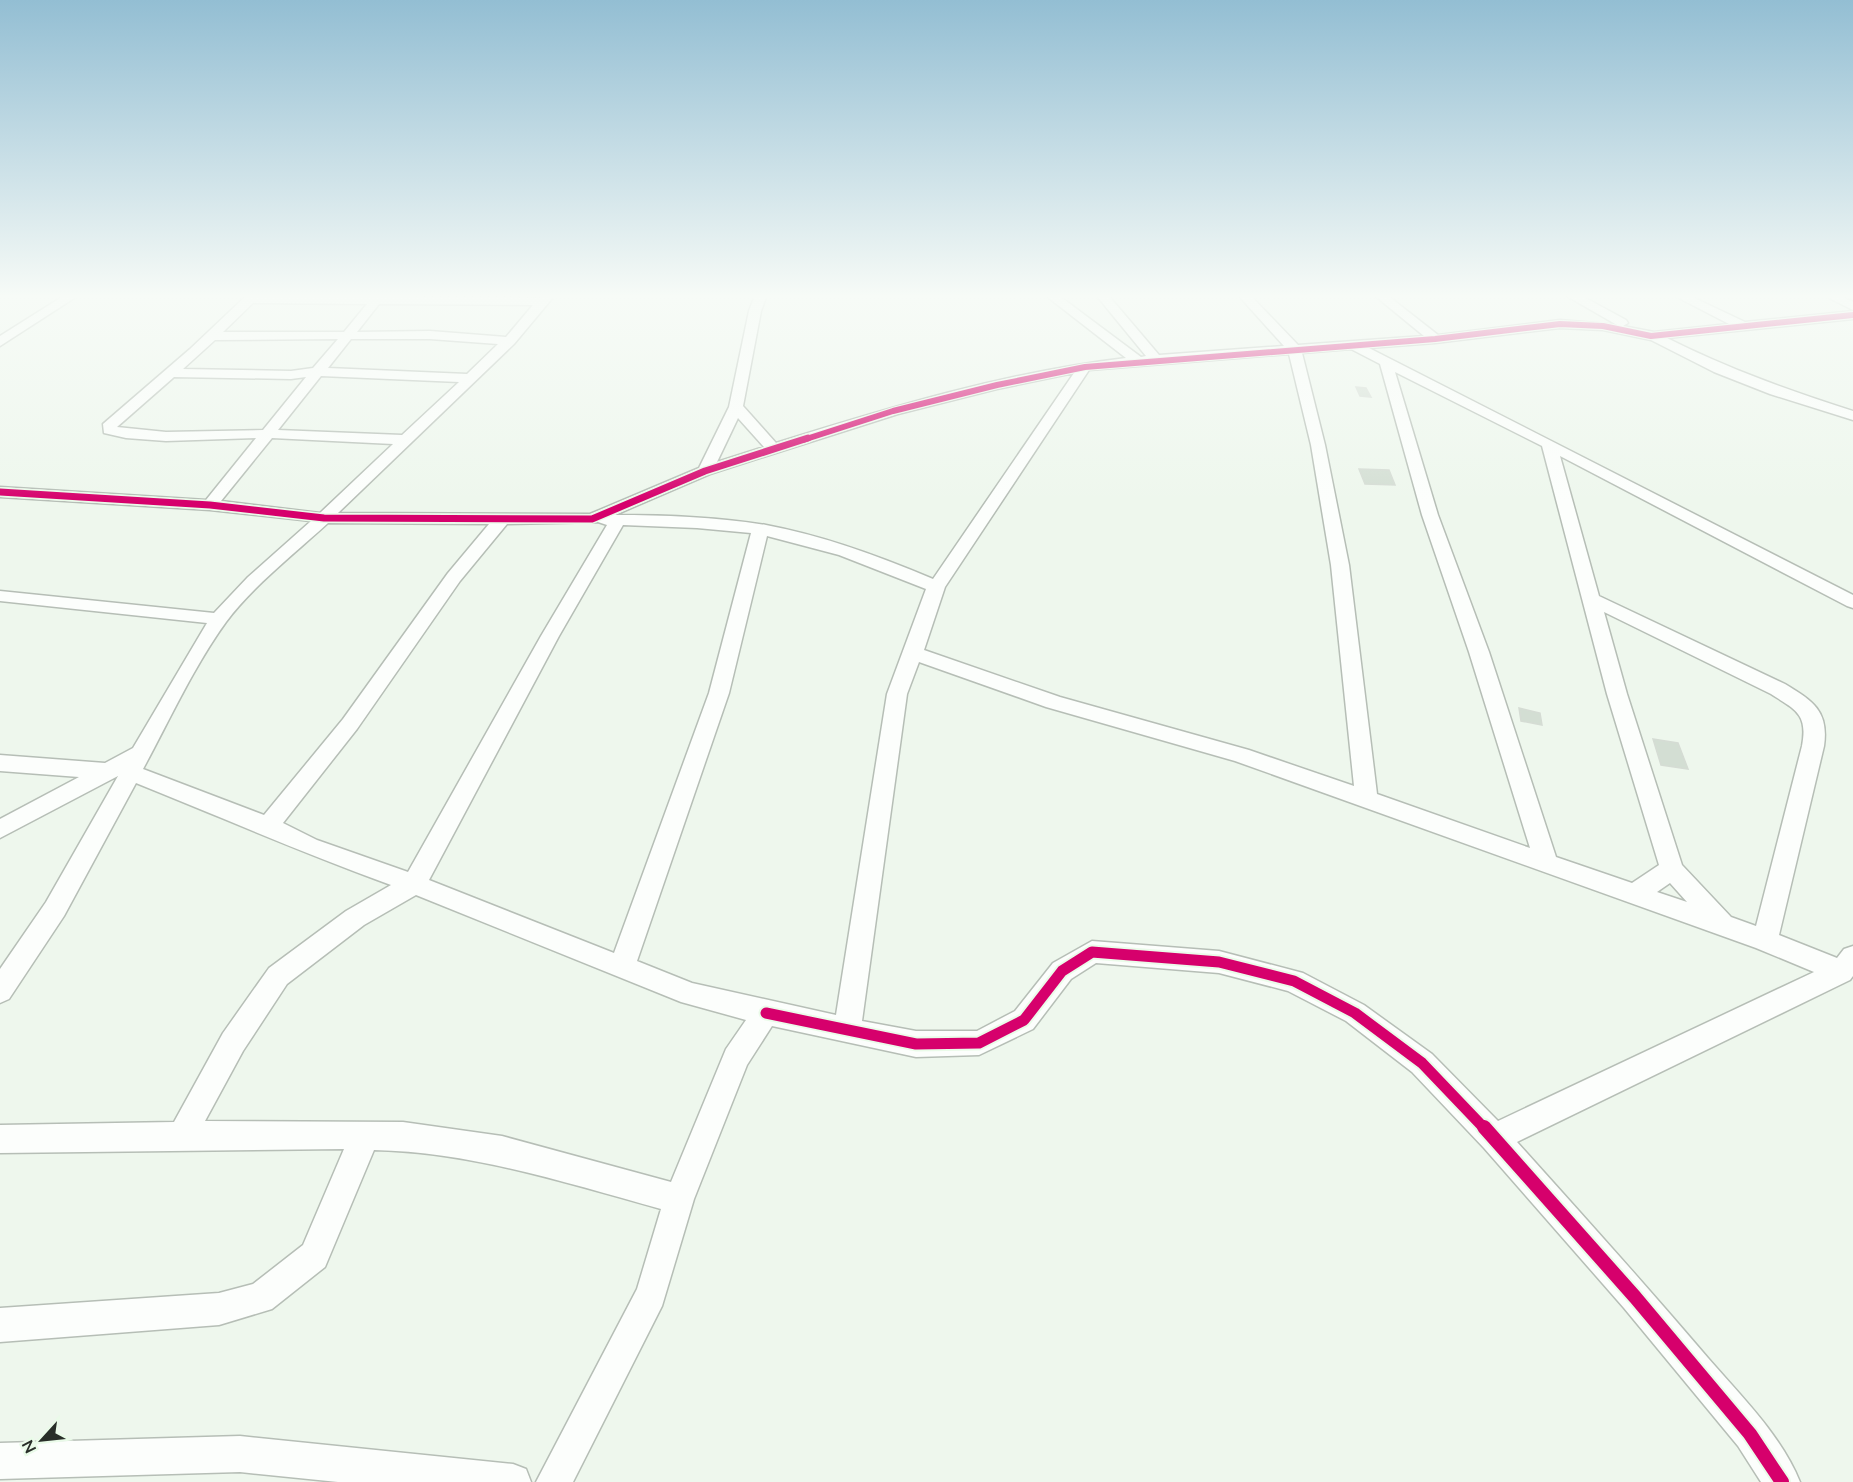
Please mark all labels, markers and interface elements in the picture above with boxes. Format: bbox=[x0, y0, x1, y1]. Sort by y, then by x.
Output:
north arrow bbox=[12, 1410, 72, 1470]
text: N bbox=[17, 1437, 40, 1457]

